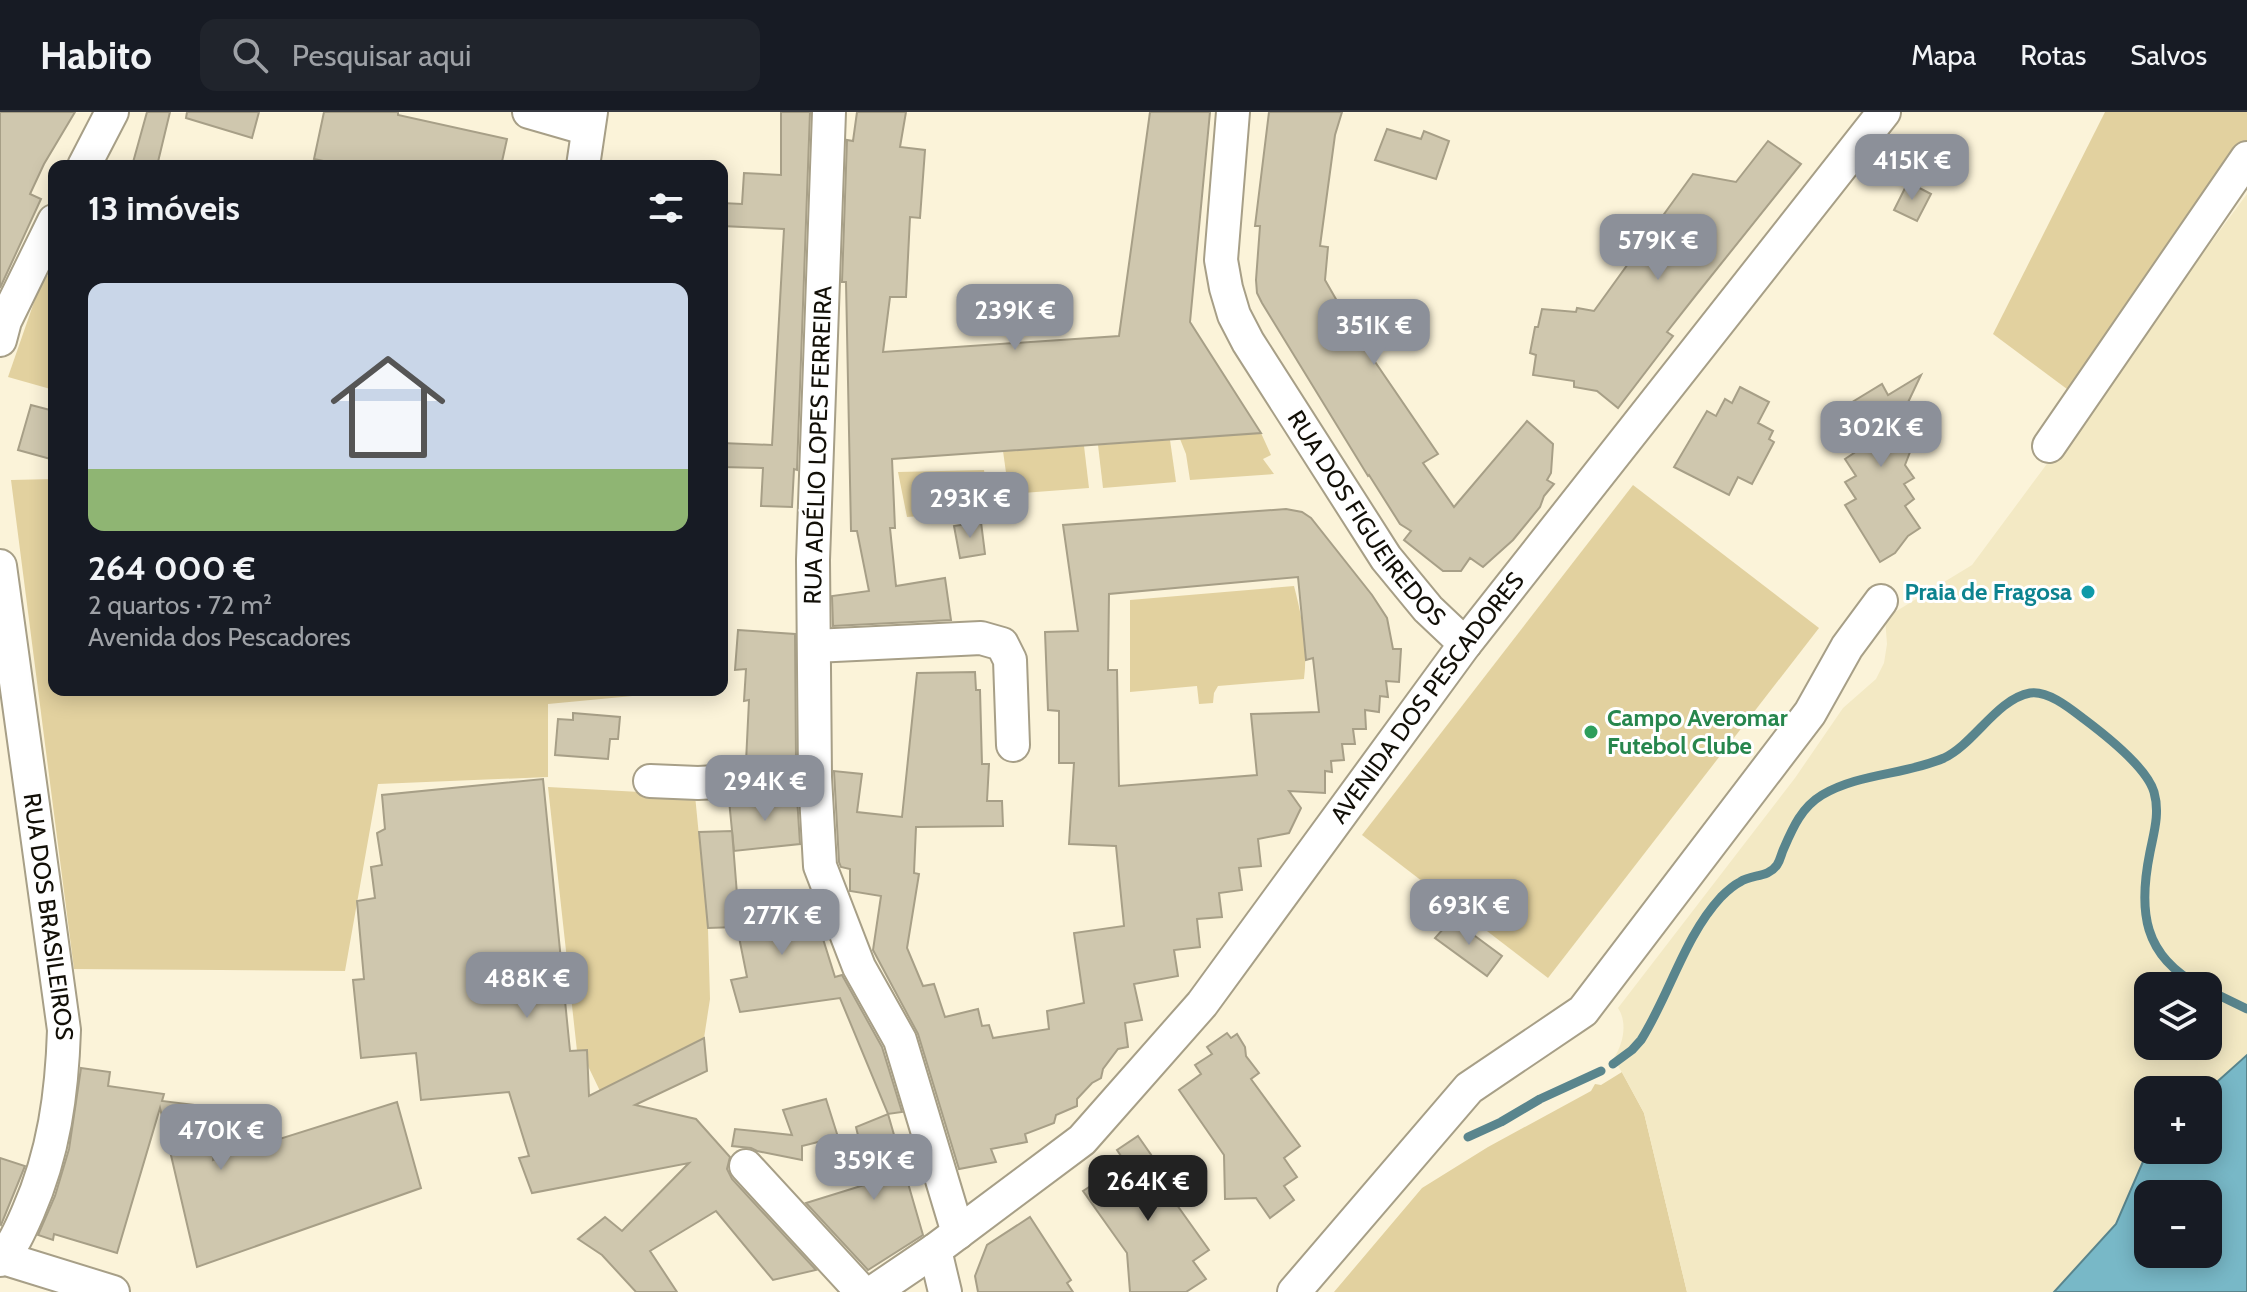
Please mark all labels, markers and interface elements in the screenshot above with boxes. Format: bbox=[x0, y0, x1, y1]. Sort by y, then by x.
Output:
search box bbox=[200, 19, 760, 91]
text: Habito bbox=[40, 32, 152, 79]
icon: search bbox=[228, 33, 272, 77]
text: Pesquisar aqui bbox=[292, 37, 471, 74]
text: Mapa bbox=[1911, 38, 1976, 72]
text: Rotas bbox=[2020, 38, 2086, 72]
text: Salvos bbox=[2130, 38, 2207, 72]
pin: 415K € bbox=[1847, 134, 1977, 202]
text: 415K € bbox=[1873, 144, 1951, 176]
icon: filters bbox=[644, 186, 688, 230]
text: 13 imóveis bbox=[88, 187, 240, 229]
pin: 579K € bbox=[1593, 214, 1723, 282]
text: 579K € bbox=[1618, 224, 1698, 256]
pin: 239K € bbox=[950, 284, 1080, 352]
street label: RUA ADÉLIO LOPES FERREIRA bbox=[797, 285, 838, 605]
text: 239K € bbox=[974, 294, 1056, 326]
pin: 351K € bbox=[1309, 299, 1439, 367]
text: 351K € bbox=[1336, 309, 1412, 341]
icon: home bbox=[316, 335, 460, 479]
pin: 302K € bbox=[1816, 401, 1946, 469]
street label: RUA DOS FIGUEIREDOS bbox=[1282, 405, 1452, 632]
text: 302K € bbox=[1839, 411, 1923, 443]
pin: 293K € bbox=[905, 472, 1035, 540]
text: 293K € bbox=[929, 482, 1011, 514]
text: 264 000 € bbox=[88, 547, 255, 589]
street label: AVENIDA DOS PESCADORES bbox=[1324, 566, 1530, 829]
place label: Praia de Fragosa bbox=[1904, 577, 2072, 606]
marker: Praia de Fragosa bbox=[2079, 583, 2097, 601]
text: 2 quartos · 72 m² bbox=[88, 589, 272, 621]
text: Avenida dos Pescadores bbox=[88, 621, 351, 653]
place label: Campo Averomar Futebol Clube bbox=[1607, 703, 1788, 760]
marker: Campo Averomar Futebol Clube bbox=[1582, 723, 1600, 741]
pin: 294K € bbox=[700, 755, 830, 823]
text: 294K € bbox=[723, 765, 807, 797]
street label: RUA DOS BRASILEIROS bbox=[17, 791, 79, 1041]
pin: 693K € bbox=[1404, 879, 1534, 947]
pin: 277K € bbox=[717, 889, 847, 957]
text: 693K € bbox=[1428, 889, 1510, 921]
text: 277K € bbox=[742, 899, 822, 931]
pin: 488K € bbox=[462, 952, 592, 1020]
text: 488K € bbox=[484, 962, 570, 994]
map controls bbox=[2134, 972, 2222, 1268]
button: layers bbox=[2134, 972, 2222, 1060]
button: + bbox=[2134, 1076, 2222, 1164]
pin: 470K € bbox=[156, 1104, 286, 1172]
text: 470K € bbox=[178, 1114, 264, 1146]
pin: 359K € bbox=[809, 1134, 939, 1202]
text: 359K € bbox=[833, 1144, 915, 1176]
pin: 264K € bbox=[1083, 1155, 1213, 1223]
text: 264K € bbox=[1106, 1165, 1190, 1197]
button: − bbox=[2134, 1180, 2222, 1268]

